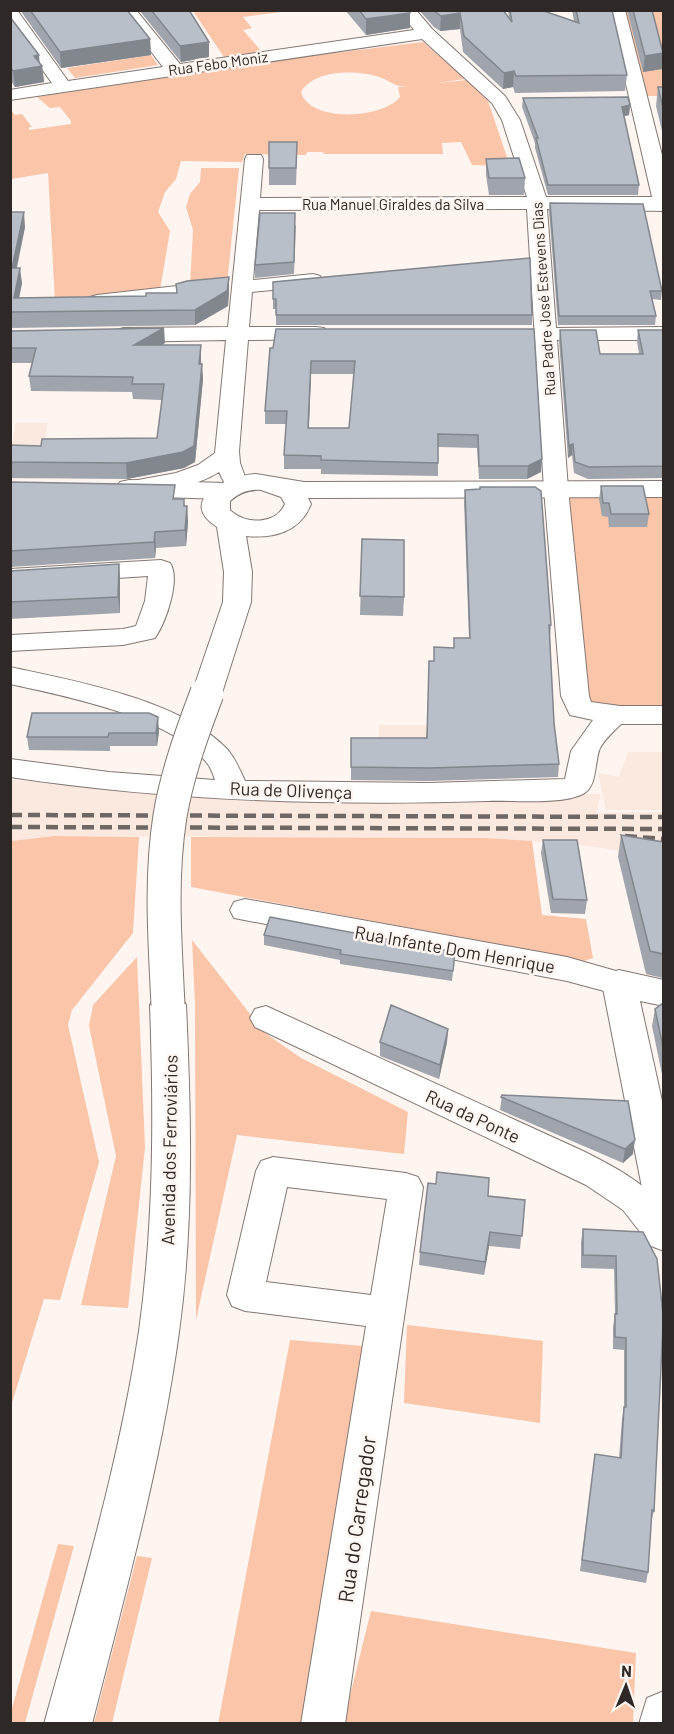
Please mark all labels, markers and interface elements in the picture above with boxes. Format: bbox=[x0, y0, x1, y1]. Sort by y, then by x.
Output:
street label: Rua Febo Moniz bbox=[167, 47, 269, 79]
street label: Rua Manuel Giraldes da Silva bbox=[302, 195, 484, 213]
street label: Rua Padre José Estevens Dias bbox=[527, 201, 559, 397]
street label: Rua de Olivença bbox=[229, 777, 353, 803]
street label: Rua Infante Dom Henrique bbox=[353, 921, 557, 977]
street label: Avenida dos Ferroviários bbox=[156, 1055, 182, 1245]
street label: Rua da Ponte bbox=[422, 1085, 524, 1147]
street label: Rua do Carregador bbox=[332, 1434, 380, 1604]
north arrow bbox=[596, 1656, 656, 1716]
text: N bbox=[621, 1661, 632, 1680]

